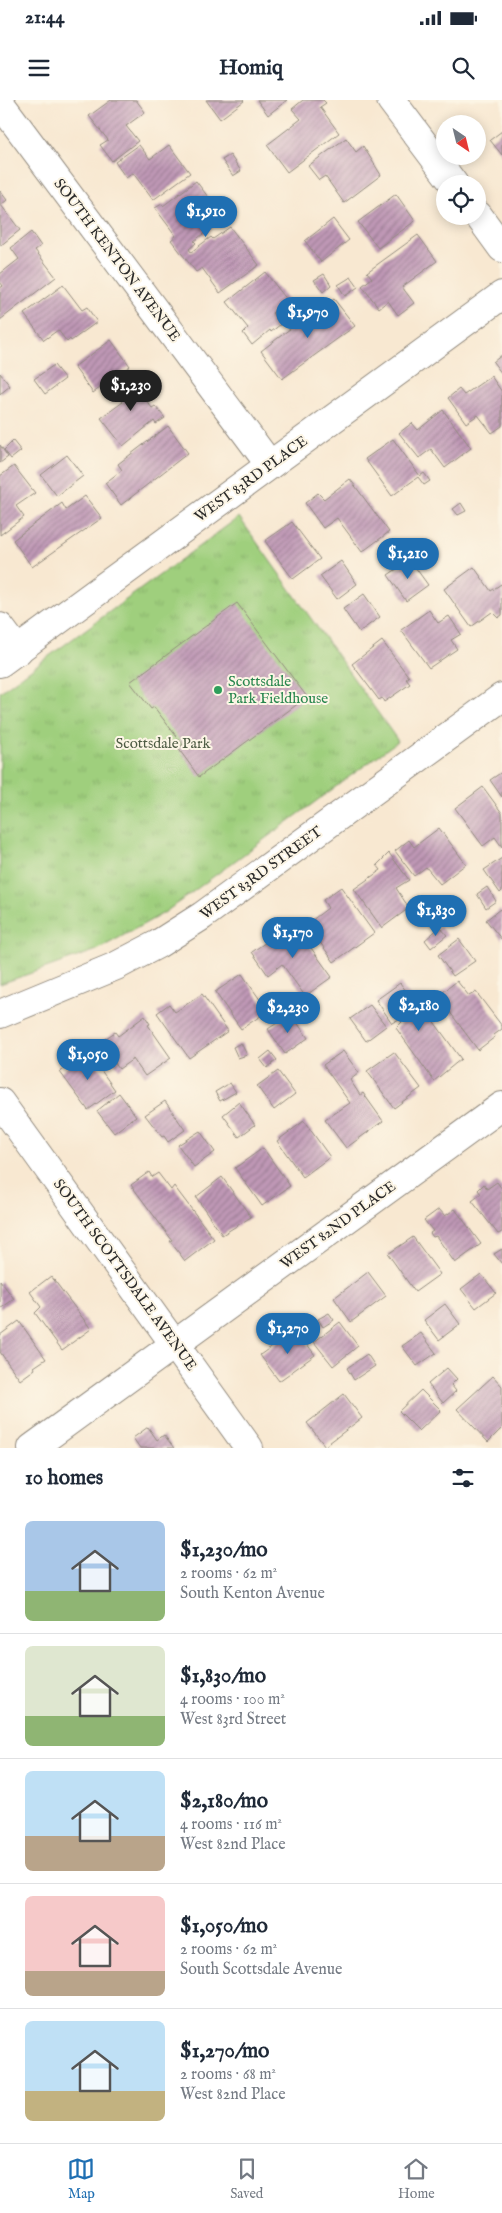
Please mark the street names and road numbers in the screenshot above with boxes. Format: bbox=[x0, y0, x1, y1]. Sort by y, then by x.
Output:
street label: SOUTH KENTON AVENUE bbox=[49, 175, 185, 345]
street label: WEST 83RD PLACE bbox=[191, 432, 311, 526]
street label: WEST 83RD STREET bbox=[196, 822, 326, 924]
street label: SOUTH SCOTTSDALE AVENUE bbox=[49, 1175, 201, 1375]
street label: WEST 82ND PLACE bbox=[277, 1177, 399, 1273]

